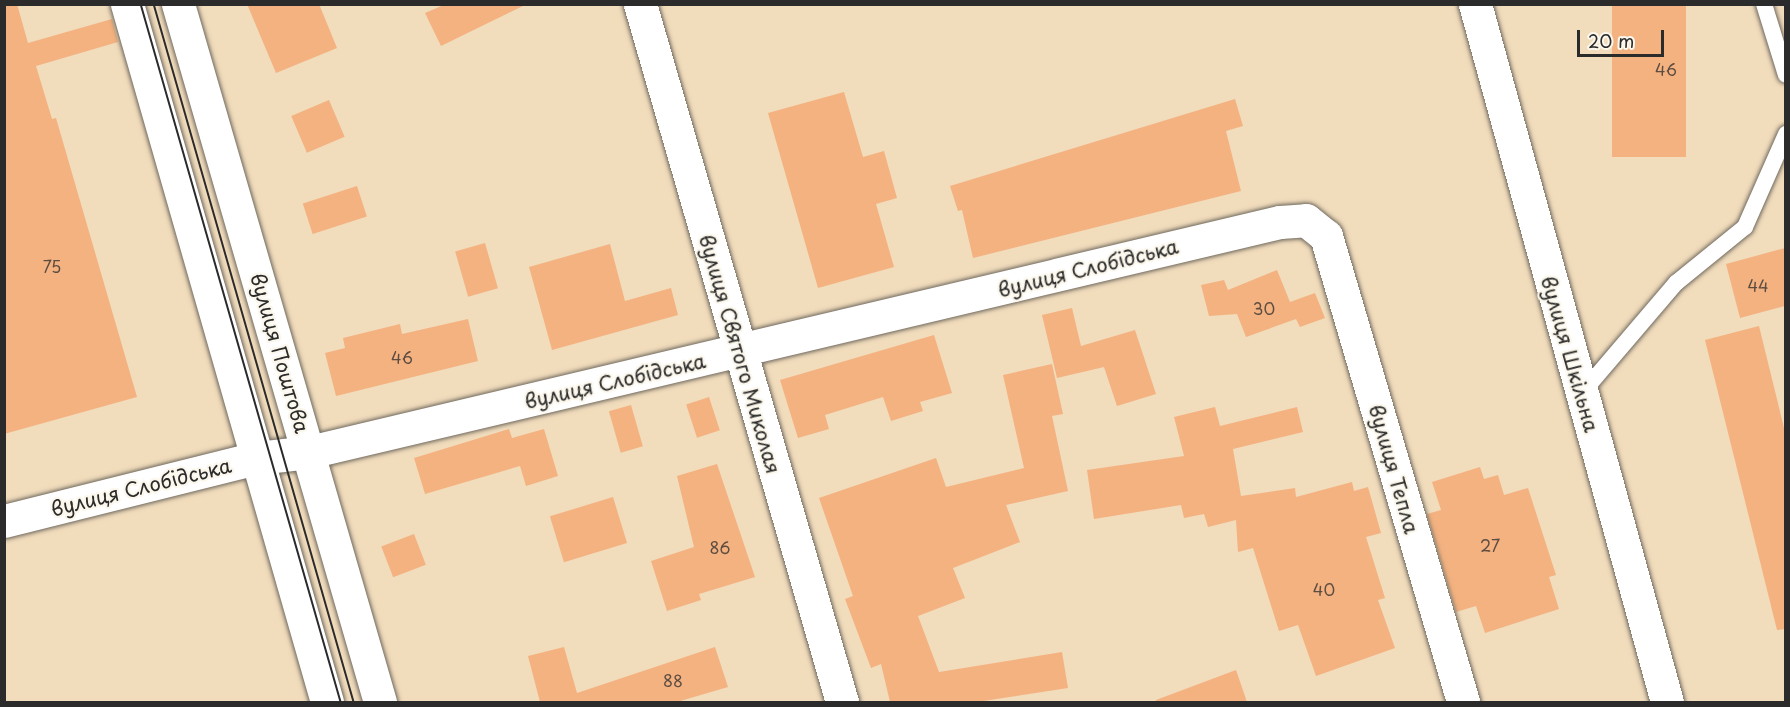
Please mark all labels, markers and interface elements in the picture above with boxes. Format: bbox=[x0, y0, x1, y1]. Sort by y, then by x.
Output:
scale bar bbox=[1580, 18, 1667, 56]
text: 20 m bbox=[1588, 27, 1634, 54]
house number: 46 bbox=[1655, 59, 1677, 79]
street label: вулиця Святого Миколая bbox=[694, 231, 786, 477]
street label: вулиця Слобідська bbox=[995, 234, 1181, 302]
house number: 75 bbox=[43, 256, 61, 276]
street label: вулиця Поштова bbox=[246, 270, 314, 436]
street label: вулиця Шкільна bbox=[1536, 273, 1604, 435]
house number: 44 bbox=[1747, 275, 1769, 295]
house number: 30 bbox=[1253, 298, 1275, 318]
house number: 46 bbox=[391, 347, 413, 367]
street label: вулиця Слобідська bbox=[522, 348, 708, 414]
street label: вулиця Тепла bbox=[1364, 402, 1424, 536]
street label: вулиця Слобідська bbox=[48, 453, 234, 521]
house number: 27 bbox=[1480, 535, 1500, 555]
house number: 86 bbox=[710, 537, 730, 557]
house number: 40 bbox=[1313, 579, 1335, 599]
house number: 88 bbox=[663, 670, 683, 690]

